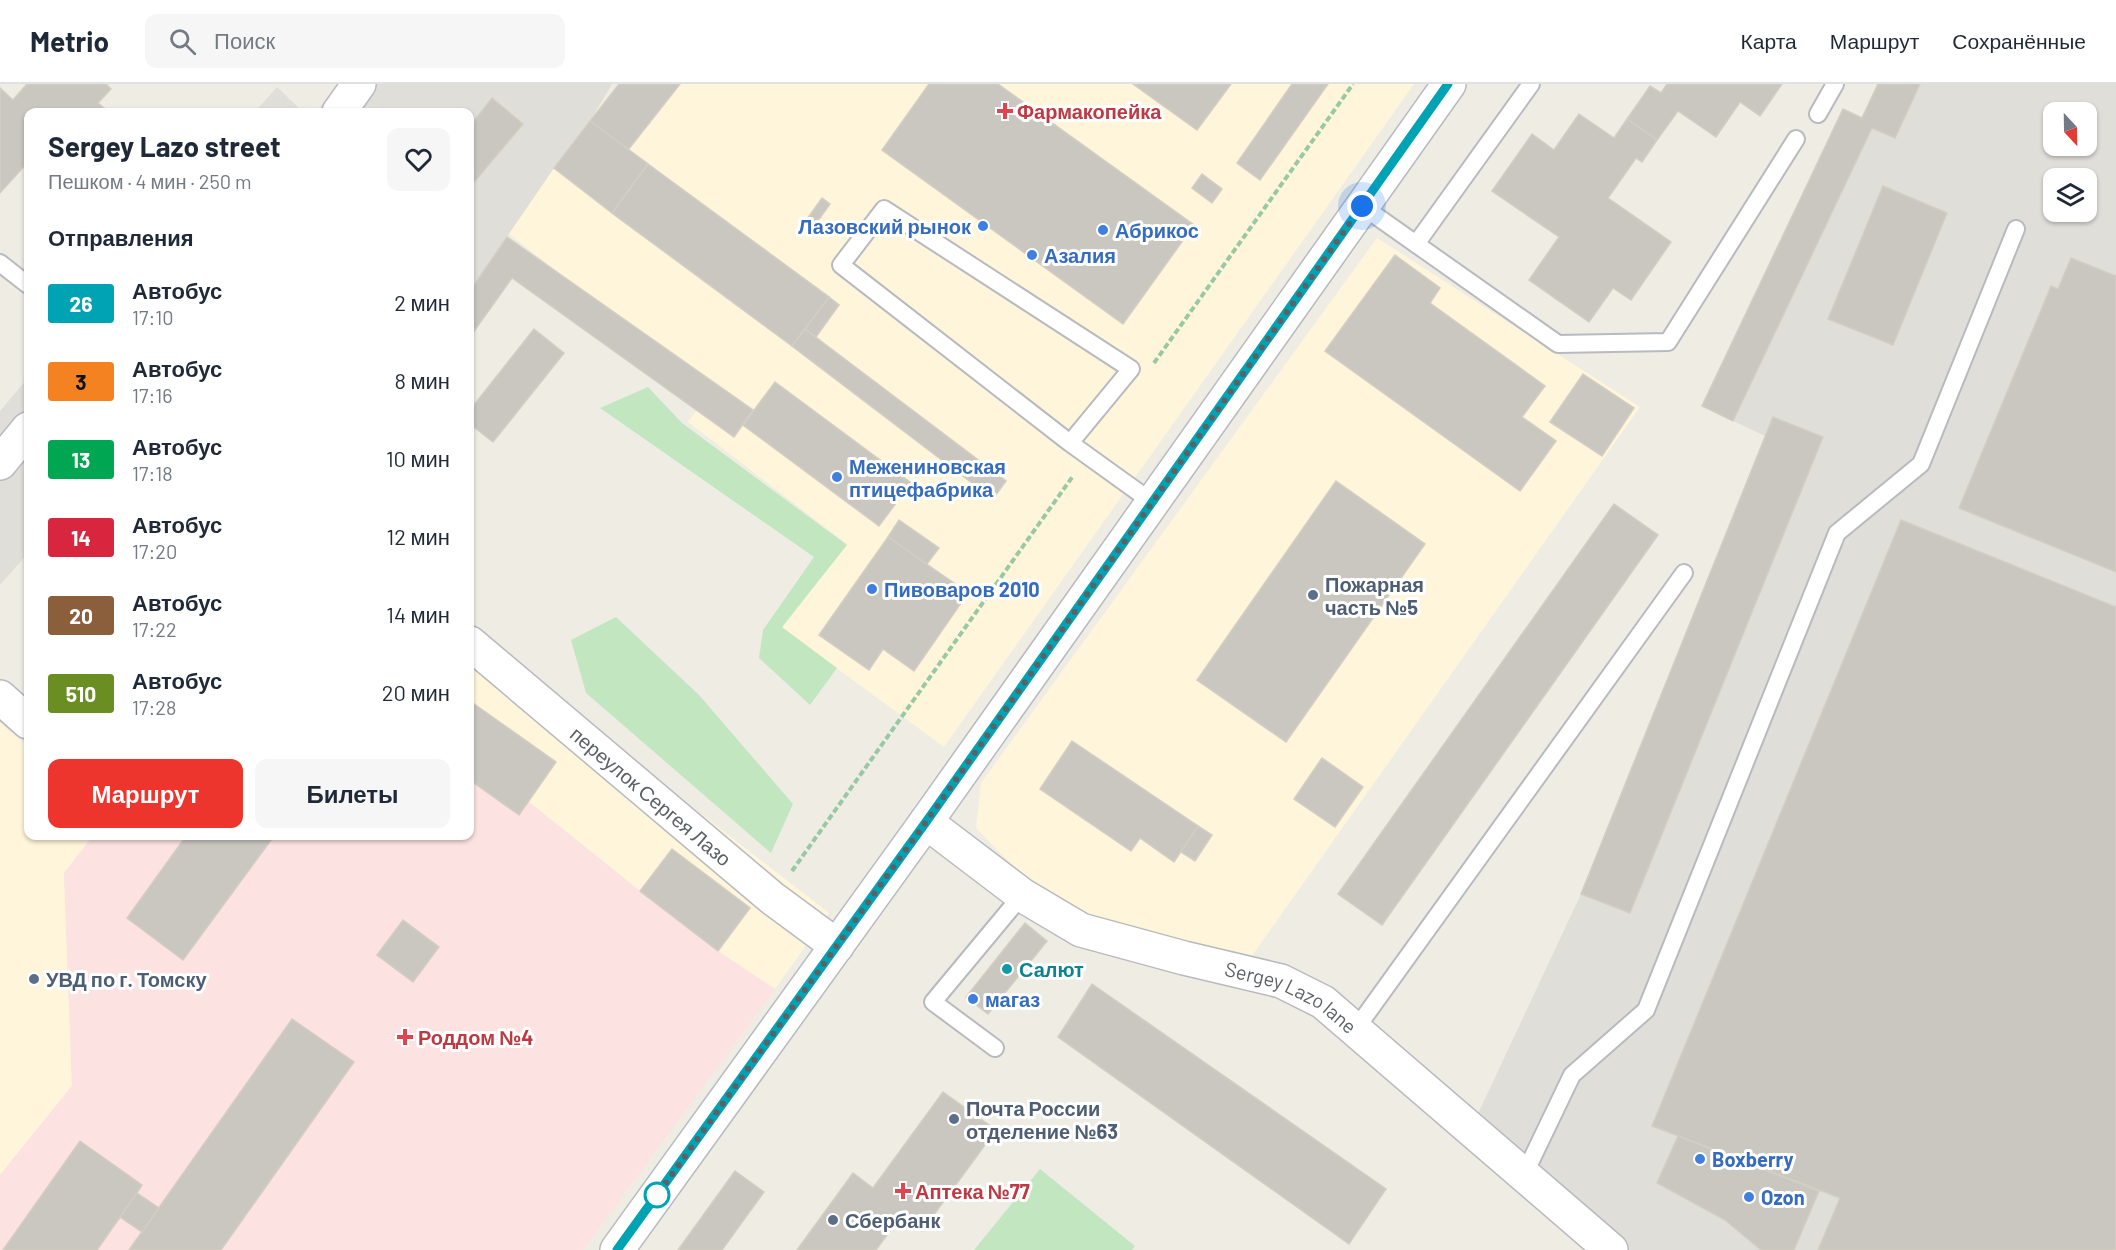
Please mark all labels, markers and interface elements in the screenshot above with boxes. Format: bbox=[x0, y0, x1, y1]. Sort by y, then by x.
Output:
search box bbox=[145, 14, 565, 68]
text: Metrio bbox=[30, 24, 109, 58]
icon: search bbox=[166, 25, 199, 58]
text: Поиск bbox=[214, 27, 275, 53]
text: Карта bbox=[1741, 28, 1797, 53]
text: Маршрут bbox=[1830, 28, 1919, 53]
text: Сохранённые bbox=[1952, 28, 2086, 53]
place label: Фармакопейка bbox=[1017, 99, 1162, 123]
north arrow bbox=[2043, 102, 2097, 156]
map controls bbox=[2043, 102, 2097, 222]
marker: Фармакопейка bbox=[998, 104, 1012, 118]
button: heart bbox=[387, 128, 450, 191]
text: Sergey Lazo street bbox=[48, 129, 281, 163]
button: layers bbox=[2043, 168, 2097, 222]
text: Пешком · 4 мин · 250 m bbox=[48, 169, 252, 193]
your location bbox=[1347, 191, 1377, 221]
place label: Лазовский рынок bbox=[798, 214, 972, 238]
place label: Абрикос bbox=[1115, 218, 1199, 242]
marker: Лазовский рынок bbox=[976, 219, 990, 233]
marker: Абрикос bbox=[1096, 223, 1110, 237]
text: Отправления bbox=[48, 224, 194, 250]
place label: Азалия bbox=[1044, 243, 1116, 267]
marker: Азалия bbox=[1025, 248, 1039, 262]
text: Автобус bbox=[132, 277, 222, 303]
text: 2 мин bbox=[394, 289, 450, 315]
text: 26 bbox=[69, 291, 93, 316]
text: 17:10 bbox=[132, 305, 174, 329]
text: Автобус bbox=[132, 355, 222, 381]
text: 8 мин bbox=[395, 367, 450, 393]
text: 3 bbox=[75, 369, 87, 394]
text: 17:16 bbox=[132, 383, 173, 407]
text: Автобус bbox=[132, 433, 222, 459]
text: 10 мин bbox=[386, 445, 450, 471]
text: 13 bbox=[72, 447, 90, 472]
place label: Межениновская птицефабрика bbox=[849, 454, 1006, 501]
text: 17:18 bbox=[132, 461, 173, 485]
marker: Межениновская птицефабрика bbox=[830, 470, 844, 484]
text: Автобус bbox=[132, 511, 222, 537]
text: 12 мин bbox=[387, 523, 450, 549]
text: 14 bbox=[71, 525, 91, 550]
text: 17:20 bbox=[132, 539, 177, 563]
place label: Пожарная часть №5 bbox=[1325, 572, 1424, 619]
place label: Пивоваров 2010 bbox=[884, 577, 1040, 601]
marker: Пивоваров 2010 bbox=[865, 582, 879, 596]
marker: Пожарная часть №5 bbox=[1306, 588, 1320, 602]
text: Автобус bbox=[132, 589, 222, 615]
text: 14 мин bbox=[386, 601, 450, 627]
text: 20 bbox=[69, 603, 93, 628]
text: 17:22 bbox=[132, 617, 177, 641]
text: Автобус bbox=[132, 667, 222, 693]
text: 20 мин bbox=[382, 679, 450, 705]
text: 510 bbox=[66, 681, 96, 706]
text: 17:28 bbox=[132, 695, 176, 719]
street label: переулок Сергея Лазо bbox=[566, 721, 736, 871]
button: Маршрут bbox=[48, 759, 243, 828]
button: Билеты bbox=[255, 759, 450, 828]
street label: Sergey Lazo lane bbox=[1222, 956, 1362, 1038]
place label: Салют bbox=[1019, 957, 1084, 981]
marker: Салют bbox=[1000, 962, 1014, 976]
place label: УВД по г. Томску bbox=[46, 967, 207, 991]
marker: УВД по г. Томску bbox=[27, 972, 41, 986]
place label: магаз bbox=[985, 987, 1040, 1011]
marker: магаз bbox=[966, 992, 980, 1006]
place label: Роддом №4 bbox=[418, 1025, 533, 1049]
marker: Роддом №4 bbox=[396, 1028, 414, 1046]
place label: Почта России отделение №63 bbox=[966, 1096, 1118, 1143]
marker: Почта России отделение №63 bbox=[947, 1112, 961, 1126]
place label: Boxberry bbox=[1712, 1147, 1794, 1171]
marker: Boxberry bbox=[1693, 1152, 1707, 1166]
place label: Аптека №77 bbox=[915, 1179, 1030, 1203]
unlabelled marker bbox=[644, 1182, 670, 1208]
marker: Аптека №77 bbox=[896, 1184, 910, 1198]
place label: Ozon bbox=[1761, 1185, 1805, 1209]
marker: Ozon bbox=[1742, 1190, 1756, 1204]
place label: Сбербанк bbox=[845, 1208, 941, 1232]
marker: Сбербанк bbox=[826, 1213, 840, 1227]

